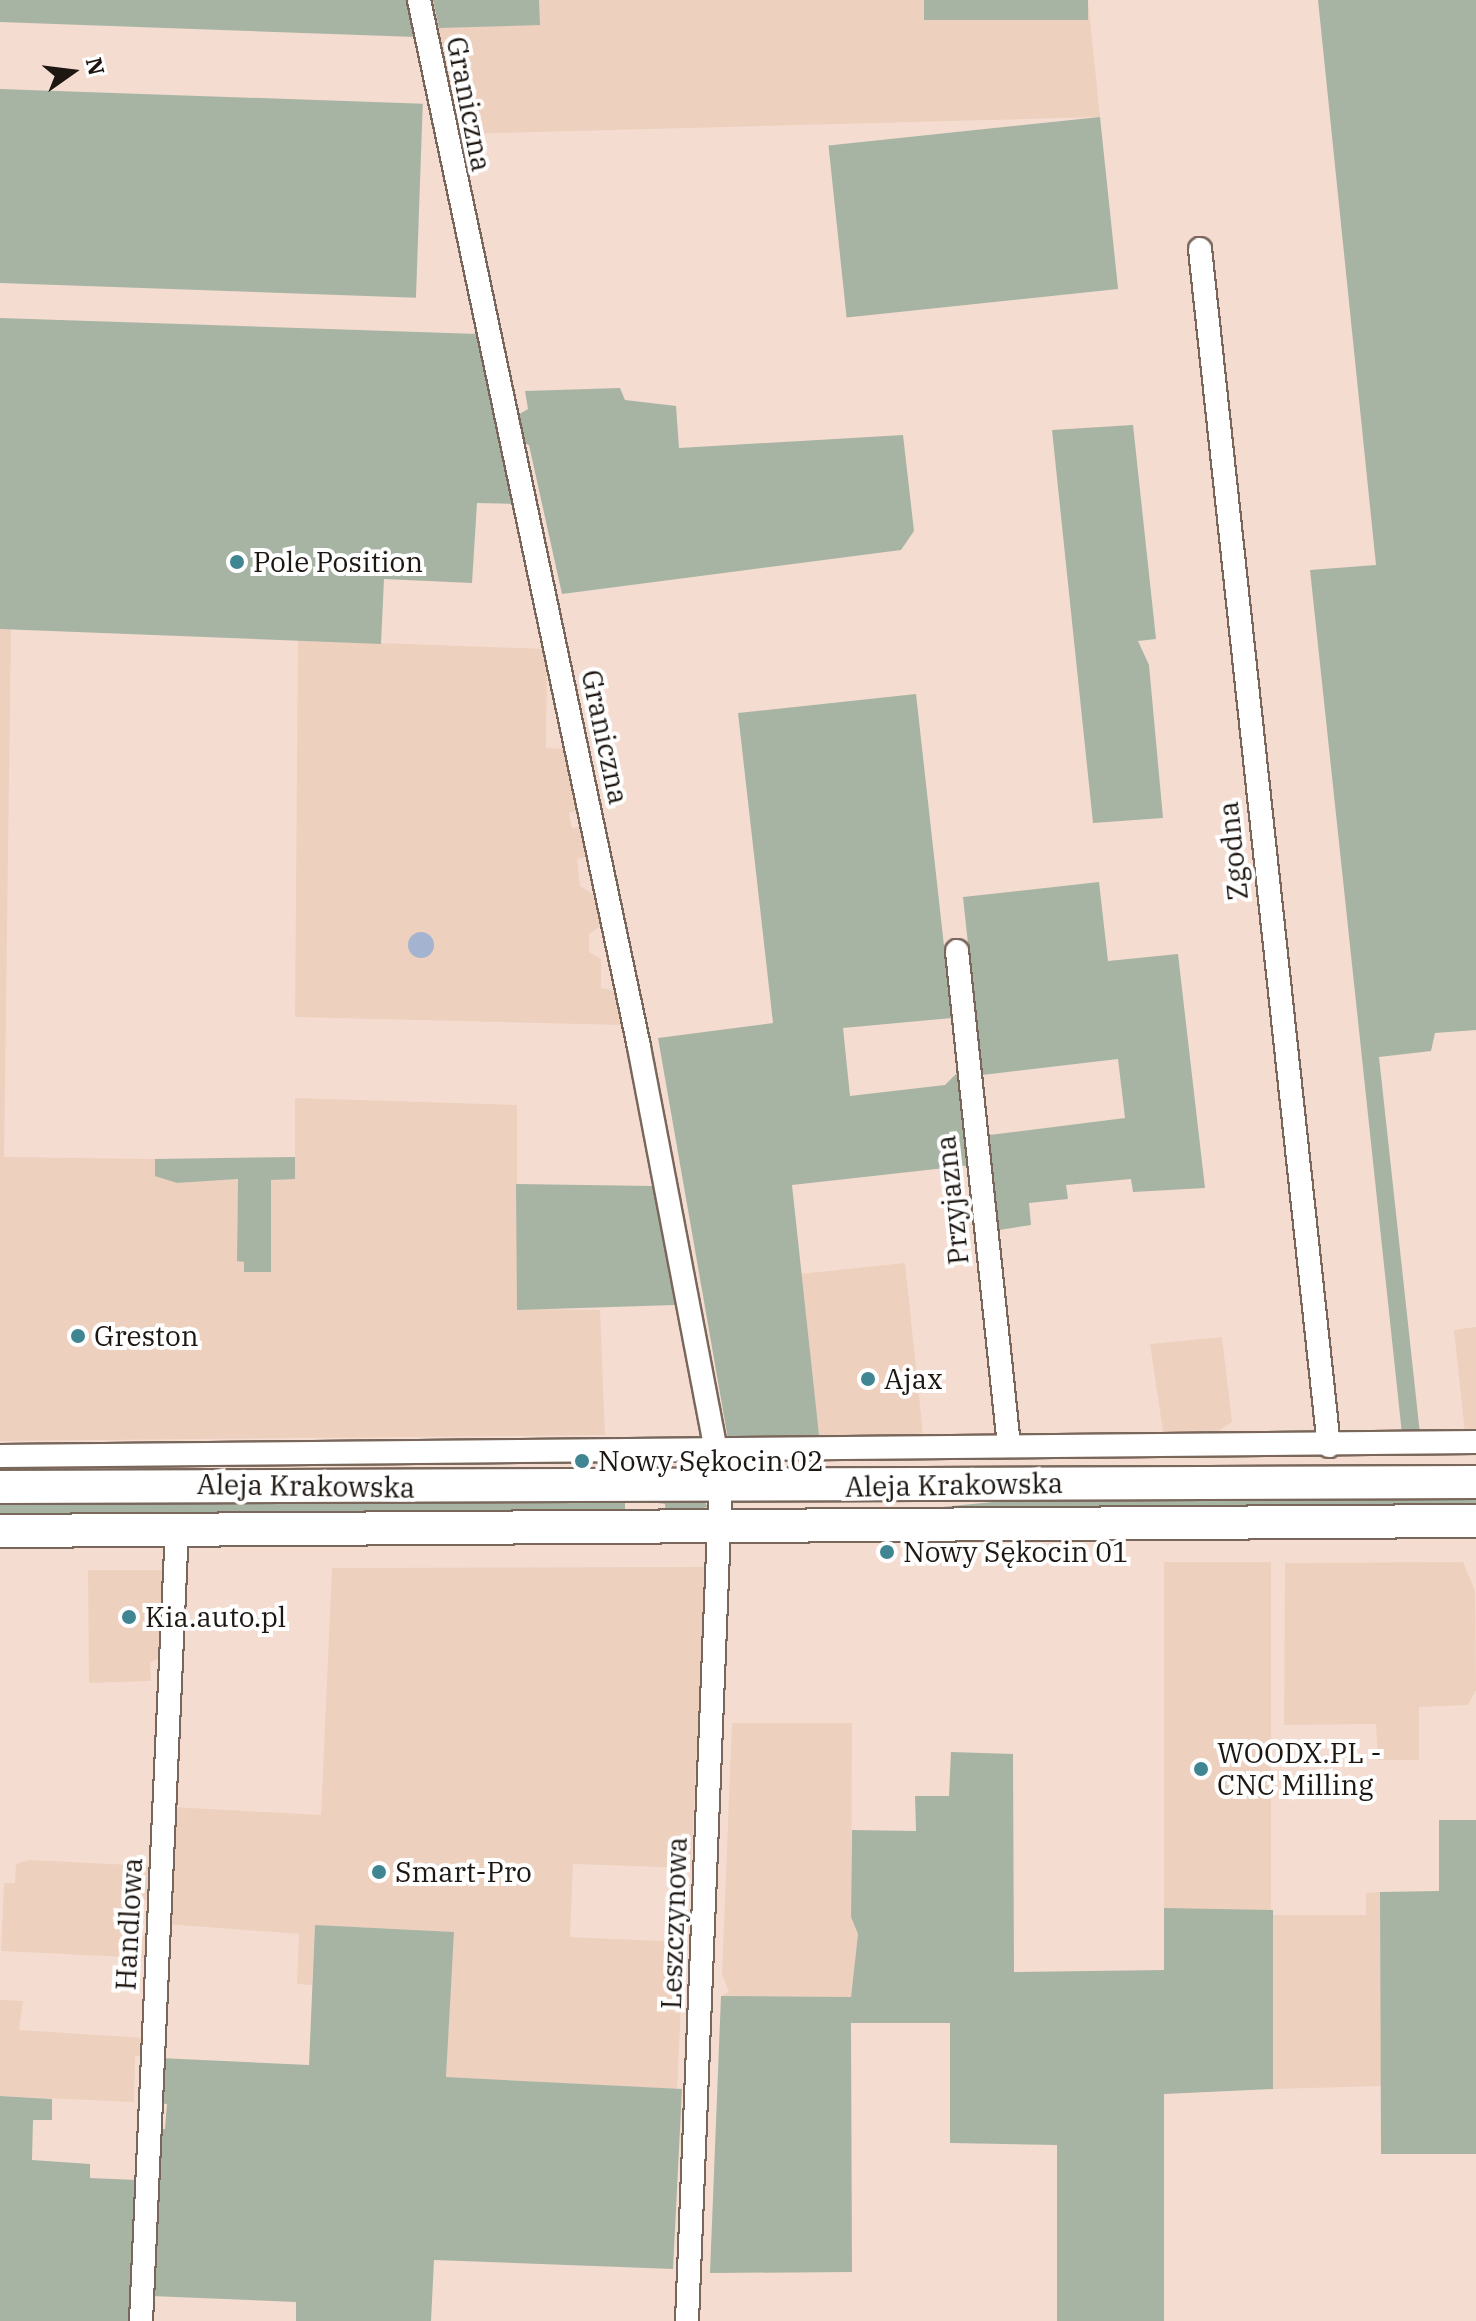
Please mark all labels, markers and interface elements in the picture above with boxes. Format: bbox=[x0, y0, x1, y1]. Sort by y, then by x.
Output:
north arrow bbox=[32, 32, 112, 112]
street label: Graniczna bbox=[439, 34, 499, 174]
text: N bbox=[80, 54, 112, 78]
place label: Pole Position bbox=[253, 545, 423, 579]
marker: Pole Position bbox=[228, 553, 246, 571]
street label: Graniczna bbox=[574, 667, 636, 807]
street label: Zgodna bbox=[1211, 800, 1255, 902]
street label: Przyjazna bbox=[928, 1134, 976, 1266]
place label: Greston bbox=[94, 1319, 199, 1353]
marker: Greston bbox=[69, 1327, 87, 1345]
place label: Ajax bbox=[884, 1362, 943, 1396]
marker: Ajax bbox=[859, 1370, 877, 1388]
place label: Nowy Sękocin 02 bbox=[598, 1444, 824, 1478]
marker: Nowy Sękocin 02 bbox=[573, 1452, 591, 1470]
street label: Aleja Krakowska bbox=[845, 1466, 1063, 1504]
street label: Aleja Krakowska bbox=[197, 1467, 415, 1505]
place label: Nowy Sękocin 01 bbox=[903, 1535, 1129, 1569]
marker: Nowy Sękocin 01 bbox=[878, 1543, 896, 1561]
place label: Kia.auto.pl bbox=[145, 1600, 286, 1634]
marker: Kia.auto.pl bbox=[120, 1608, 138, 1626]
place label: WOODX.PL - CNC Milling bbox=[1217, 1736, 1381, 1802]
marker: WOODX.PL - CNC Milling bbox=[1192, 1760, 1210, 1778]
street label: Leszczynowa bbox=[654, 1836, 694, 2010]
place label: Smart-Pro bbox=[395, 1855, 532, 1889]
street label: Handlowa bbox=[109, 1857, 149, 1991]
marker: Smart-Pro bbox=[370, 1863, 388, 1881]

